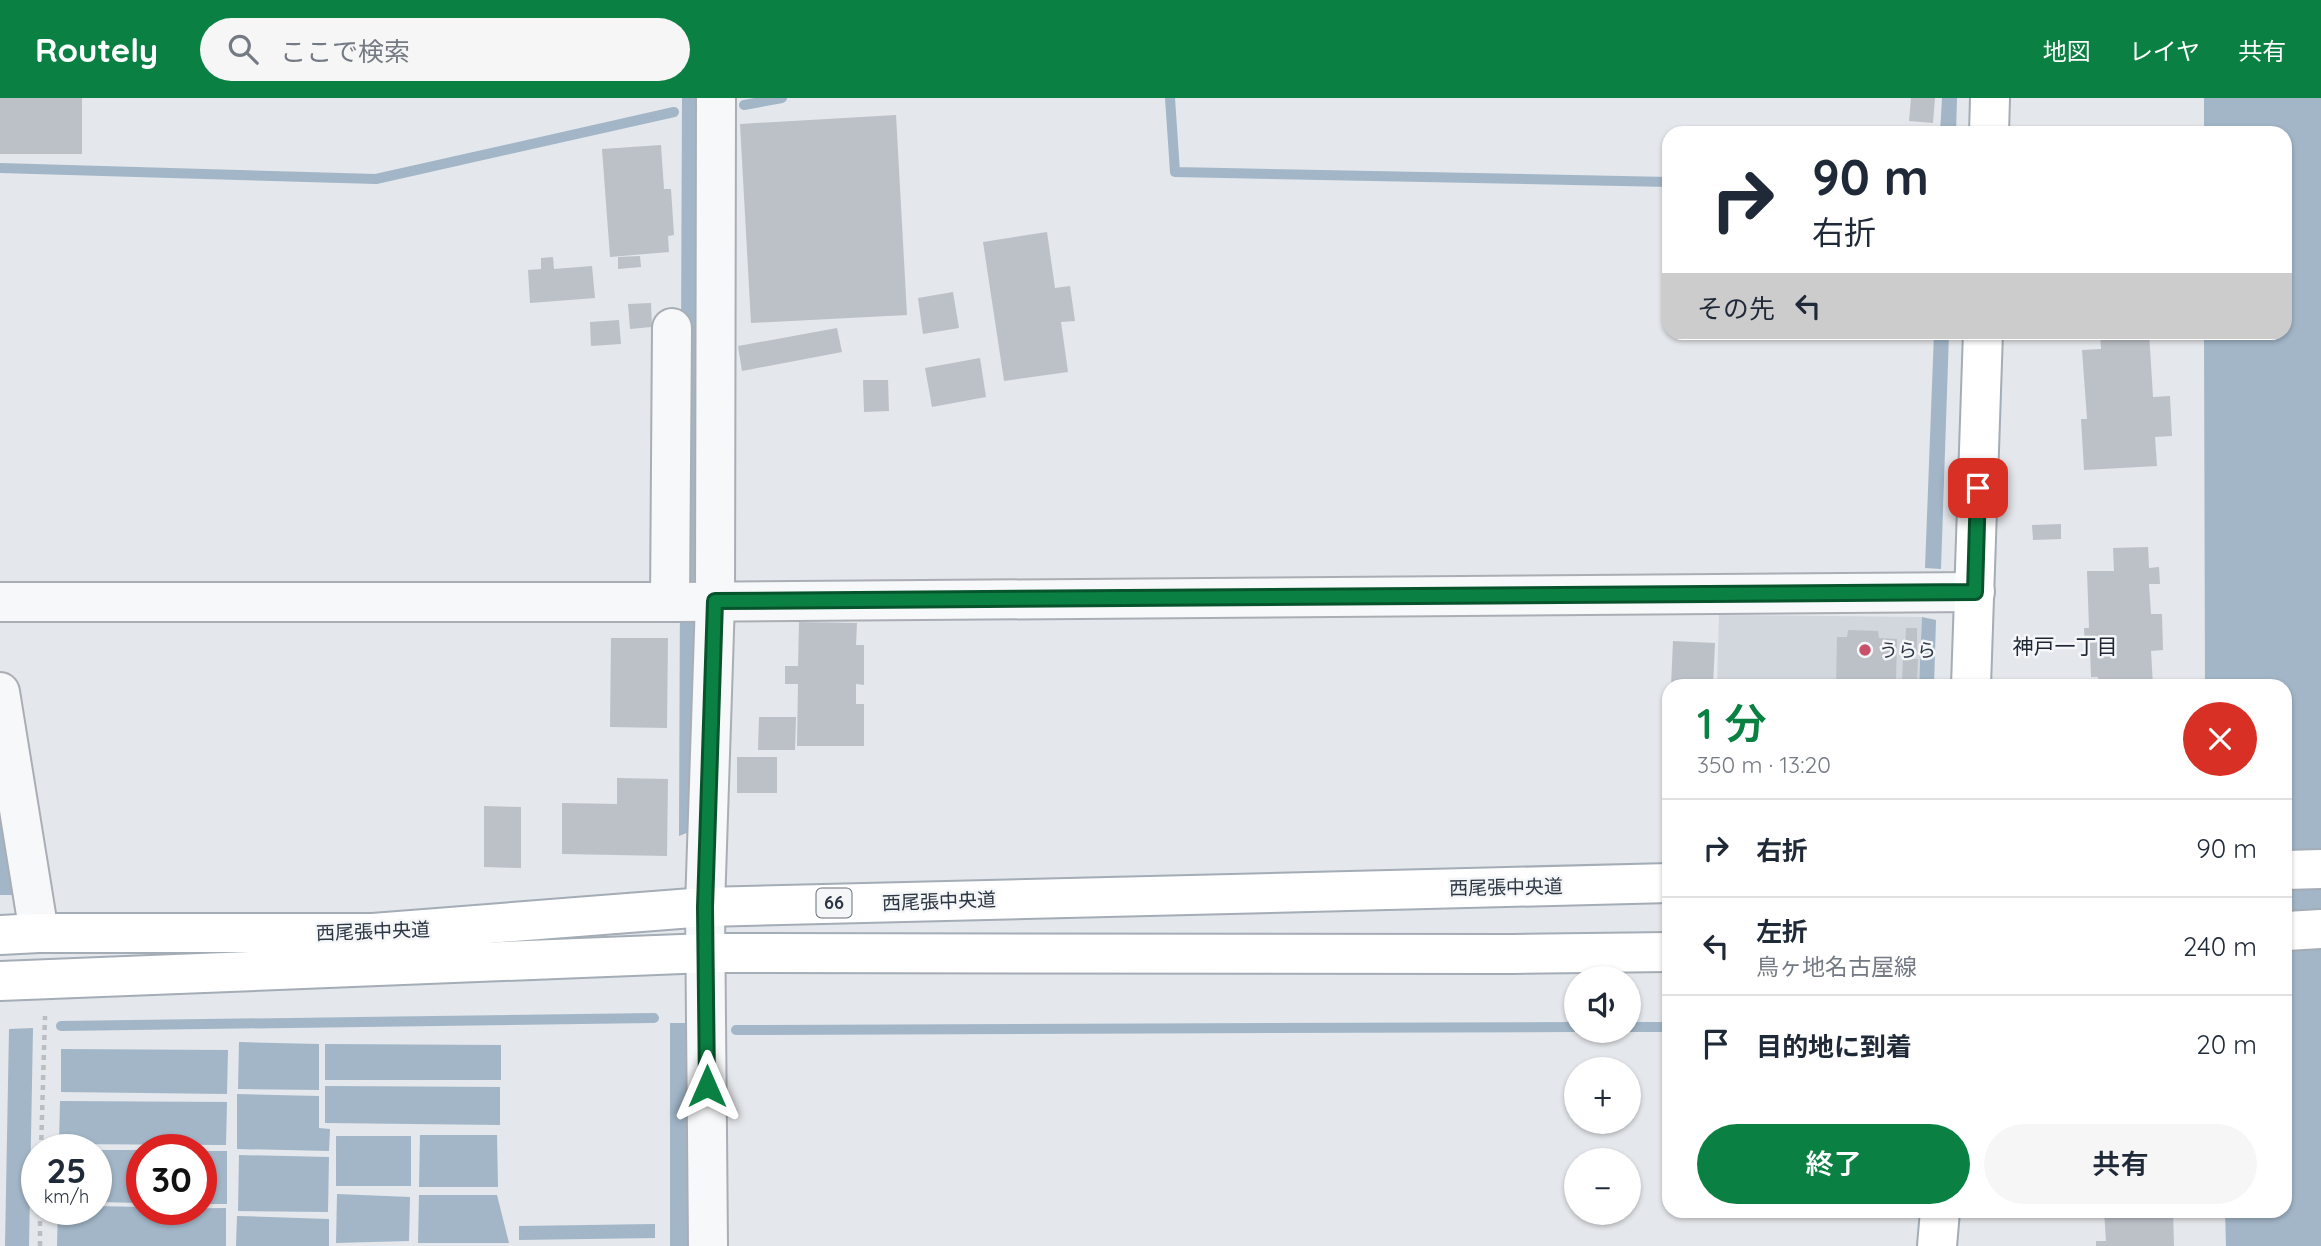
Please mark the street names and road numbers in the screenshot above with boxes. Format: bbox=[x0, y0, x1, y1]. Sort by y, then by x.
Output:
street label: 西尾張中央道 bbox=[1449, 874, 1563, 900]
street label: 西尾張中央道 bbox=[882, 887, 996, 915]
road number: 66 bbox=[816, 888, 852, 918]
street label: 西尾張中央道 bbox=[316, 917, 430, 945]

